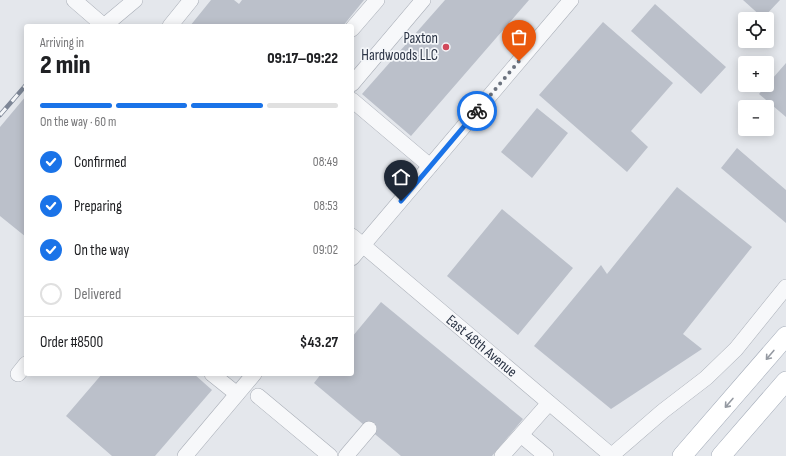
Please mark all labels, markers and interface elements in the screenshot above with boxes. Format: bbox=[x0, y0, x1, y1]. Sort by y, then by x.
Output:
map controls bbox=[738, 12, 774, 136]
button: locate bbox=[738, 12, 774, 48]
pin bbox=[502, 20, 536, 61]
icon: bag bbox=[508, 26, 530, 48]
place label: Paxton Hardwoods LLC bbox=[361, 29, 438, 65]
text: Arriving in bbox=[40, 35, 84, 51]
marker: Paxton Hardwoods LLC bbox=[441, 42, 451, 52]
text: 09:17–09:22 bbox=[267, 49, 338, 68]
text: 2 min bbox=[40, 50, 90, 81]
button: + bbox=[738, 56, 774, 92]
courier bbox=[457, 91, 497, 131]
icon: bike bbox=[466, 100, 488, 122]
button: − bbox=[738, 100, 774, 136]
text: On the way · 60 m bbox=[40, 114, 116, 130]
icon: check bbox=[40, 151, 62, 173]
text: Confirmed bbox=[74, 153, 127, 172]
text: 08:49 bbox=[313, 154, 338, 170]
pin bbox=[384, 160, 418, 201]
icon: home bbox=[390, 166, 412, 188]
icon: check bbox=[40, 195, 62, 217]
text: Preparing bbox=[74, 197, 122, 216]
text: 08:53 bbox=[313, 198, 338, 214]
icon: check bbox=[40, 239, 62, 261]
text: On the way bbox=[74, 241, 129, 260]
text: 09:02 bbox=[313, 242, 338, 258]
text: Delivered bbox=[74, 285, 121, 304]
street label: East 48th Avenue bbox=[442, 311, 521, 382]
text: Order #8500 bbox=[40, 333, 103, 352]
text: $43.27 bbox=[300, 333, 338, 352]
one-way arrow bbox=[766, 349, 775, 360]
one-way arrow bbox=[724, 398, 733, 408]

